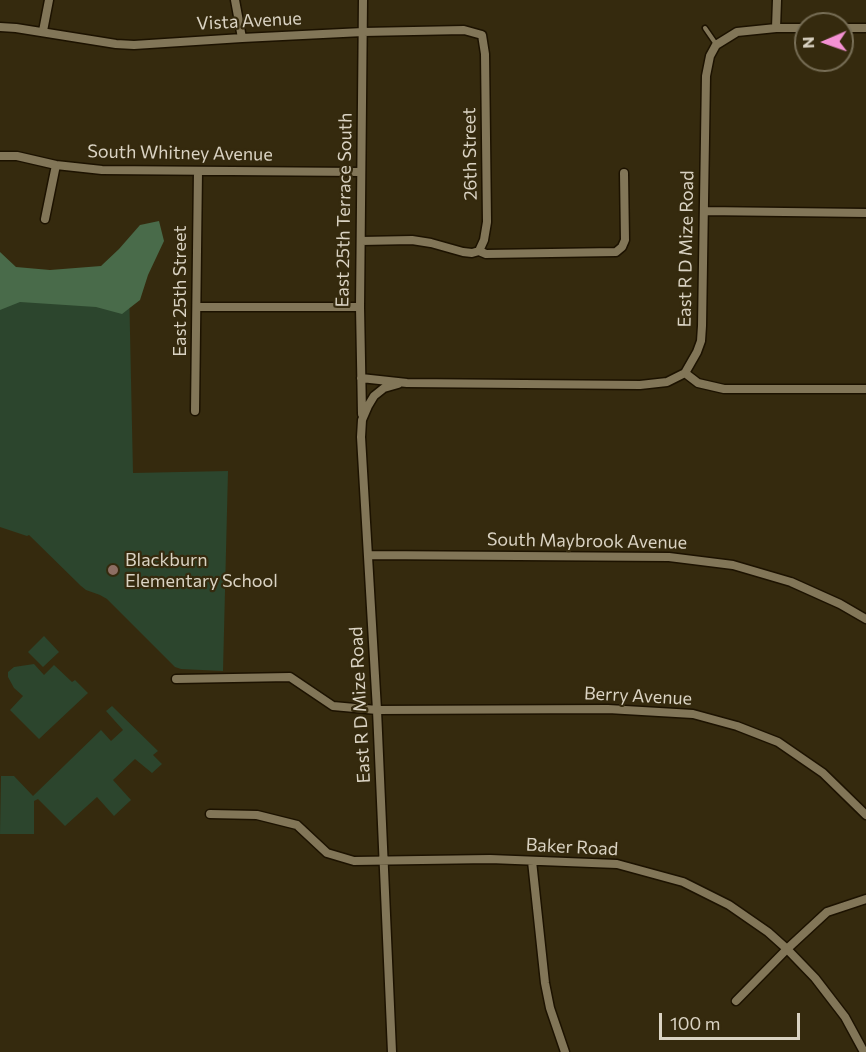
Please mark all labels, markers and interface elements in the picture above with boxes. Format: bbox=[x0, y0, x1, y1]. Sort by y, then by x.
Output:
street label: Vista Avenue bbox=[196, 7, 302, 35]
north arrow bbox=[794, 12, 854, 72]
text: N bbox=[798, 36, 817, 49]
street label: 26th Street bbox=[458, 107, 482, 201]
street label: East 25th Terrace South bbox=[332, 112, 356, 308]
street label: South Whitney Avenue bbox=[87, 141, 273, 165]
street label: East R D Mize Road bbox=[674, 170, 698, 328]
street label: East 25th Street bbox=[169, 225, 191, 357]
street label: South Maybrook Avenue bbox=[487, 528, 687, 554]
place label: Blackburn Elementary School bbox=[125, 549, 278, 592]
marker: Blackburn Elementary School bbox=[106, 563, 120, 577]
street label: East R D Mize Road bbox=[345, 626, 375, 784]
street label: Berry Avenue bbox=[583, 682, 693, 710]
street label: Baker Road bbox=[525, 834, 619, 860]
scale bar bbox=[662, 1001, 803, 1039]
text: 100 m bbox=[670, 1012, 720, 1034]

